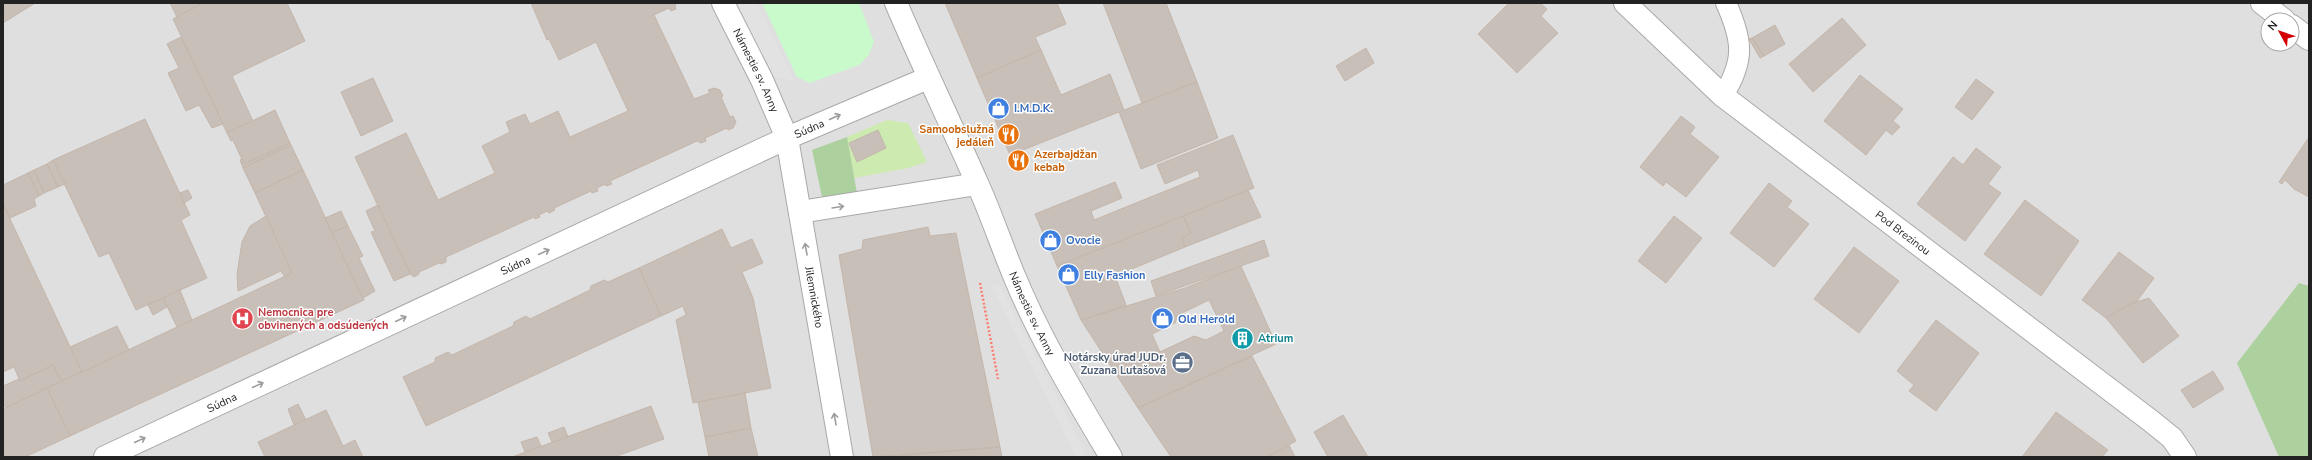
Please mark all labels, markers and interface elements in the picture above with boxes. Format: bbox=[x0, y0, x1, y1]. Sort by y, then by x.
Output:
north arrow bbox=[2260, 12, 2300, 52]
text: N bbox=[2264, 18, 2281, 34]
street label: Námestie sv. Anny bbox=[730, 26, 783, 115]
shop icon: I.M.D.K. bbox=[985, 95, 1011, 121]
place label: I.M.D.K. bbox=[1014, 101, 1053, 116]
one-way arrow bbox=[829, 113, 841, 120]
street label: Súdna bbox=[792, 115, 827, 142]
place label: Samoobslužná jedáleň bbox=[919, 122, 994, 150]
restaurant icon: Samoobslužná jedáleň bbox=[996, 122, 1022, 148]
restaurant icon: Azerbajdžan kebab bbox=[1005, 147, 1031, 173]
place label: Azerbajdžan kebab bbox=[1034, 147, 1097, 175]
one-way arrow bbox=[831, 203, 844, 211]
street label: Pod Brezinou bbox=[1872, 207, 1934, 258]
shop icon: Ovocie bbox=[1037, 227, 1063, 253]
place label: Ovocie bbox=[1066, 233, 1101, 248]
one-way arrow bbox=[802, 243, 810, 256]
one-way arrow bbox=[538, 248, 550, 255]
street label: Súdna bbox=[498, 252, 533, 279]
shop icon: Elly Fashion bbox=[1055, 262, 1081, 288]
street label: Jilemnického bbox=[802, 264, 827, 329]
place label: Elly Fashion bbox=[1084, 268, 1146, 283]
street label: Námestie sv. Anny bbox=[1006, 269, 1059, 358]
hospital icon: Nemocnica pre obvinených a odsúdených bbox=[230, 305, 256, 331]
place label: Nemocnica pre obvinených a odsúdených bbox=[258, 305, 388, 333]
shop icon: Old Herold bbox=[1150, 306, 1176, 332]
place label: Old Herold bbox=[1178, 312, 1235, 327]
one-way arrow bbox=[395, 315, 407, 322]
building icon: Atrium bbox=[1229, 325, 1255, 351]
place label: Atrium bbox=[1258, 331, 1293, 346]
place label: Notársky úrad JUDr. Zuzana Lutašová bbox=[1064, 350, 1166, 378]
office icon: Notársky úrad JUDr. Zuzana Lutašová bbox=[1169, 350, 1195, 376]
one-way arrow bbox=[252, 381, 264, 389]
street label: Súdna bbox=[204, 389, 239, 416]
one-way arrow bbox=[831, 412, 839, 425]
one-way arrow bbox=[134, 436, 146, 444]

